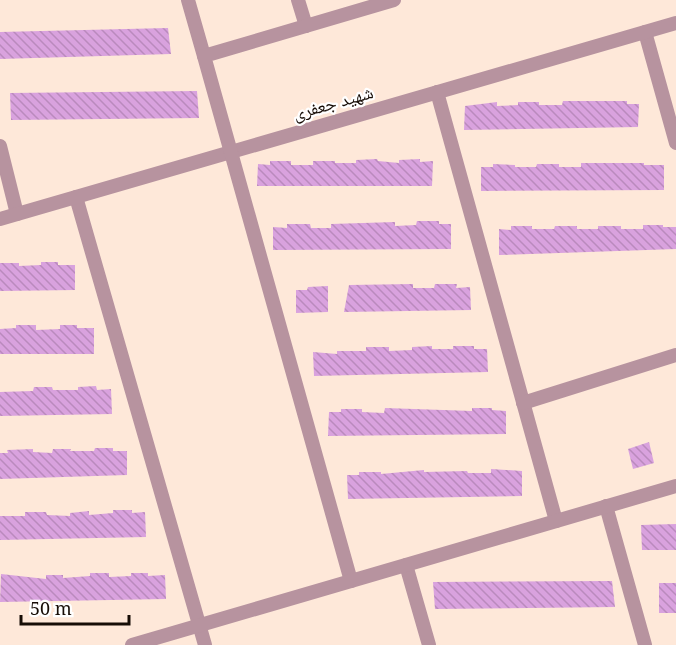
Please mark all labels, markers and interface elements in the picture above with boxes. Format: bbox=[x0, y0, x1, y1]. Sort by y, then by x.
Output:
street label: شهید جعفری bbox=[290, 79, 376, 125]
scale bar bbox=[21, 588, 129, 626]
text: 50 m bbox=[30, 596, 72, 620]

